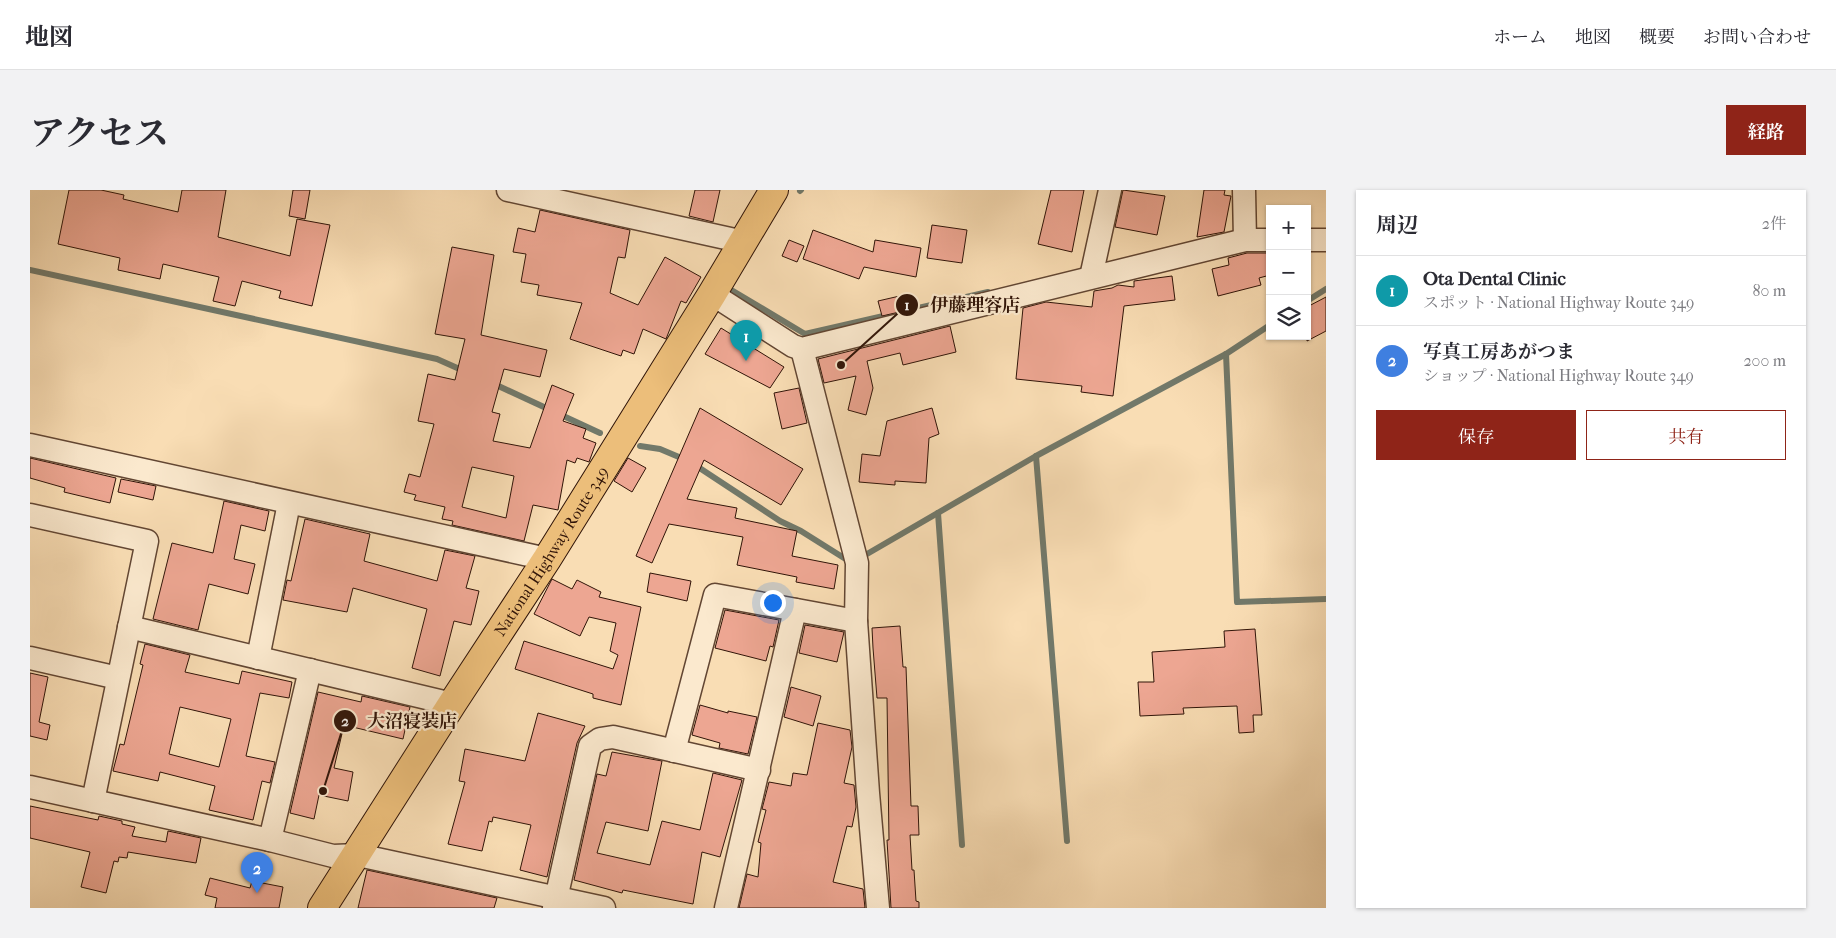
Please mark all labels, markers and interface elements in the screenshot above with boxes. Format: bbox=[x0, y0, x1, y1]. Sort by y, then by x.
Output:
text: 地図 bbox=[25, 23, 73, 51]
text: ホーム bbox=[1493, 27, 1547, 48]
text: 地図 bbox=[1575, 27, 1611, 48]
text: 概要 bbox=[1639, 27, 1675, 48]
text: お問い合わせ bbox=[1703, 27, 1811, 48]
button: 経路 bbox=[1726, 105, 1806, 155]
text: アクセス bbox=[30, 113, 169, 154]
map controls bbox=[1266, 205, 1311, 340]
button: + bbox=[1266, 205, 1311, 250]
text: 周辺 bbox=[1376, 213, 1418, 237]
text: 2件 bbox=[1762, 214, 1786, 233]
button: − bbox=[1266, 250, 1311, 295]
text: Ota Dental Clinic bbox=[1423, 268, 1566, 290]
text: 1 bbox=[1389, 281, 1395, 300]
text: 80 m bbox=[1752, 281, 1786, 300]
callout: 伊藤理容店 bbox=[895, 288, 1030, 321]
text: スポット · National Highway Route 349 bbox=[1423, 293, 1694, 312]
text: 伊藤理容店 bbox=[930, 295, 1020, 316]
button: layers bbox=[1266, 295, 1311, 340]
text: 1 bbox=[904, 296, 910, 314]
pin: 1 bbox=[730, 320, 762, 361]
text: 写真工房あがつま bbox=[1423, 341, 1575, 363]
text: 2 bbox=[1388, 351, 1396, 370]
text: 200 m bbox=[1743, 351, 1786, 370]
text: ショップ · National Highway Route 349 bbox=[1423, 366, 1694, 385]
button: 保存 bbox=[1376, 410, 1576, 460]
button: 共有 bbox=[1586, 410, 1786, 460]
street label: National Highway Route 349 bbox=[490, 463, 612, 640]
your location bbox=[760, 590, 786, 616]
callout: 大沼寝装店 bbox=[332, 705, 467, 738]
text: 大沼寝装店 bbox=[367, 711, 457, 732]
text: 2 bbox=[341, 712, 349, 730]
pin: 2 bbox=[241, 852, 273, 893]

